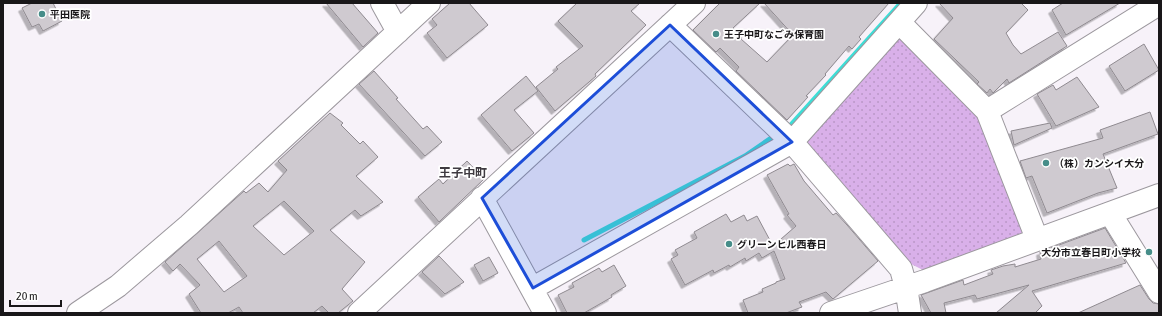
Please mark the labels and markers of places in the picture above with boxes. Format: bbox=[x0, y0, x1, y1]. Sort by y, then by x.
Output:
marker: 平田医院 bbox=[37, 9, 47, 19]
place label: 平田医院 bbox=[50, 9, 90, 20]
marker: 王子中町なごみ保育園 bbox=[711, 29, 721, 39]
place label: 王子中町なごみ保育園 bbox=[724, 29, 824, 40]
marker: （株）カンシイ大分 bbox=[1041, 158, 1051, 168]
place label: （株）カンシイ大分 bbox=[1054, 158, 1144, 169]
marker: グリーンヒル西春日 bbox=[724, 239, 734, 249]
place label: グリーンヒル西春日 bbox=[737, 239, 827, 250]
place label: 大分市立春日町小学校 bbox=[1041, 247, 1141, 258]
marker: 大分市立春日町小学校 bbox=[1144, 247, 1154, 257]

